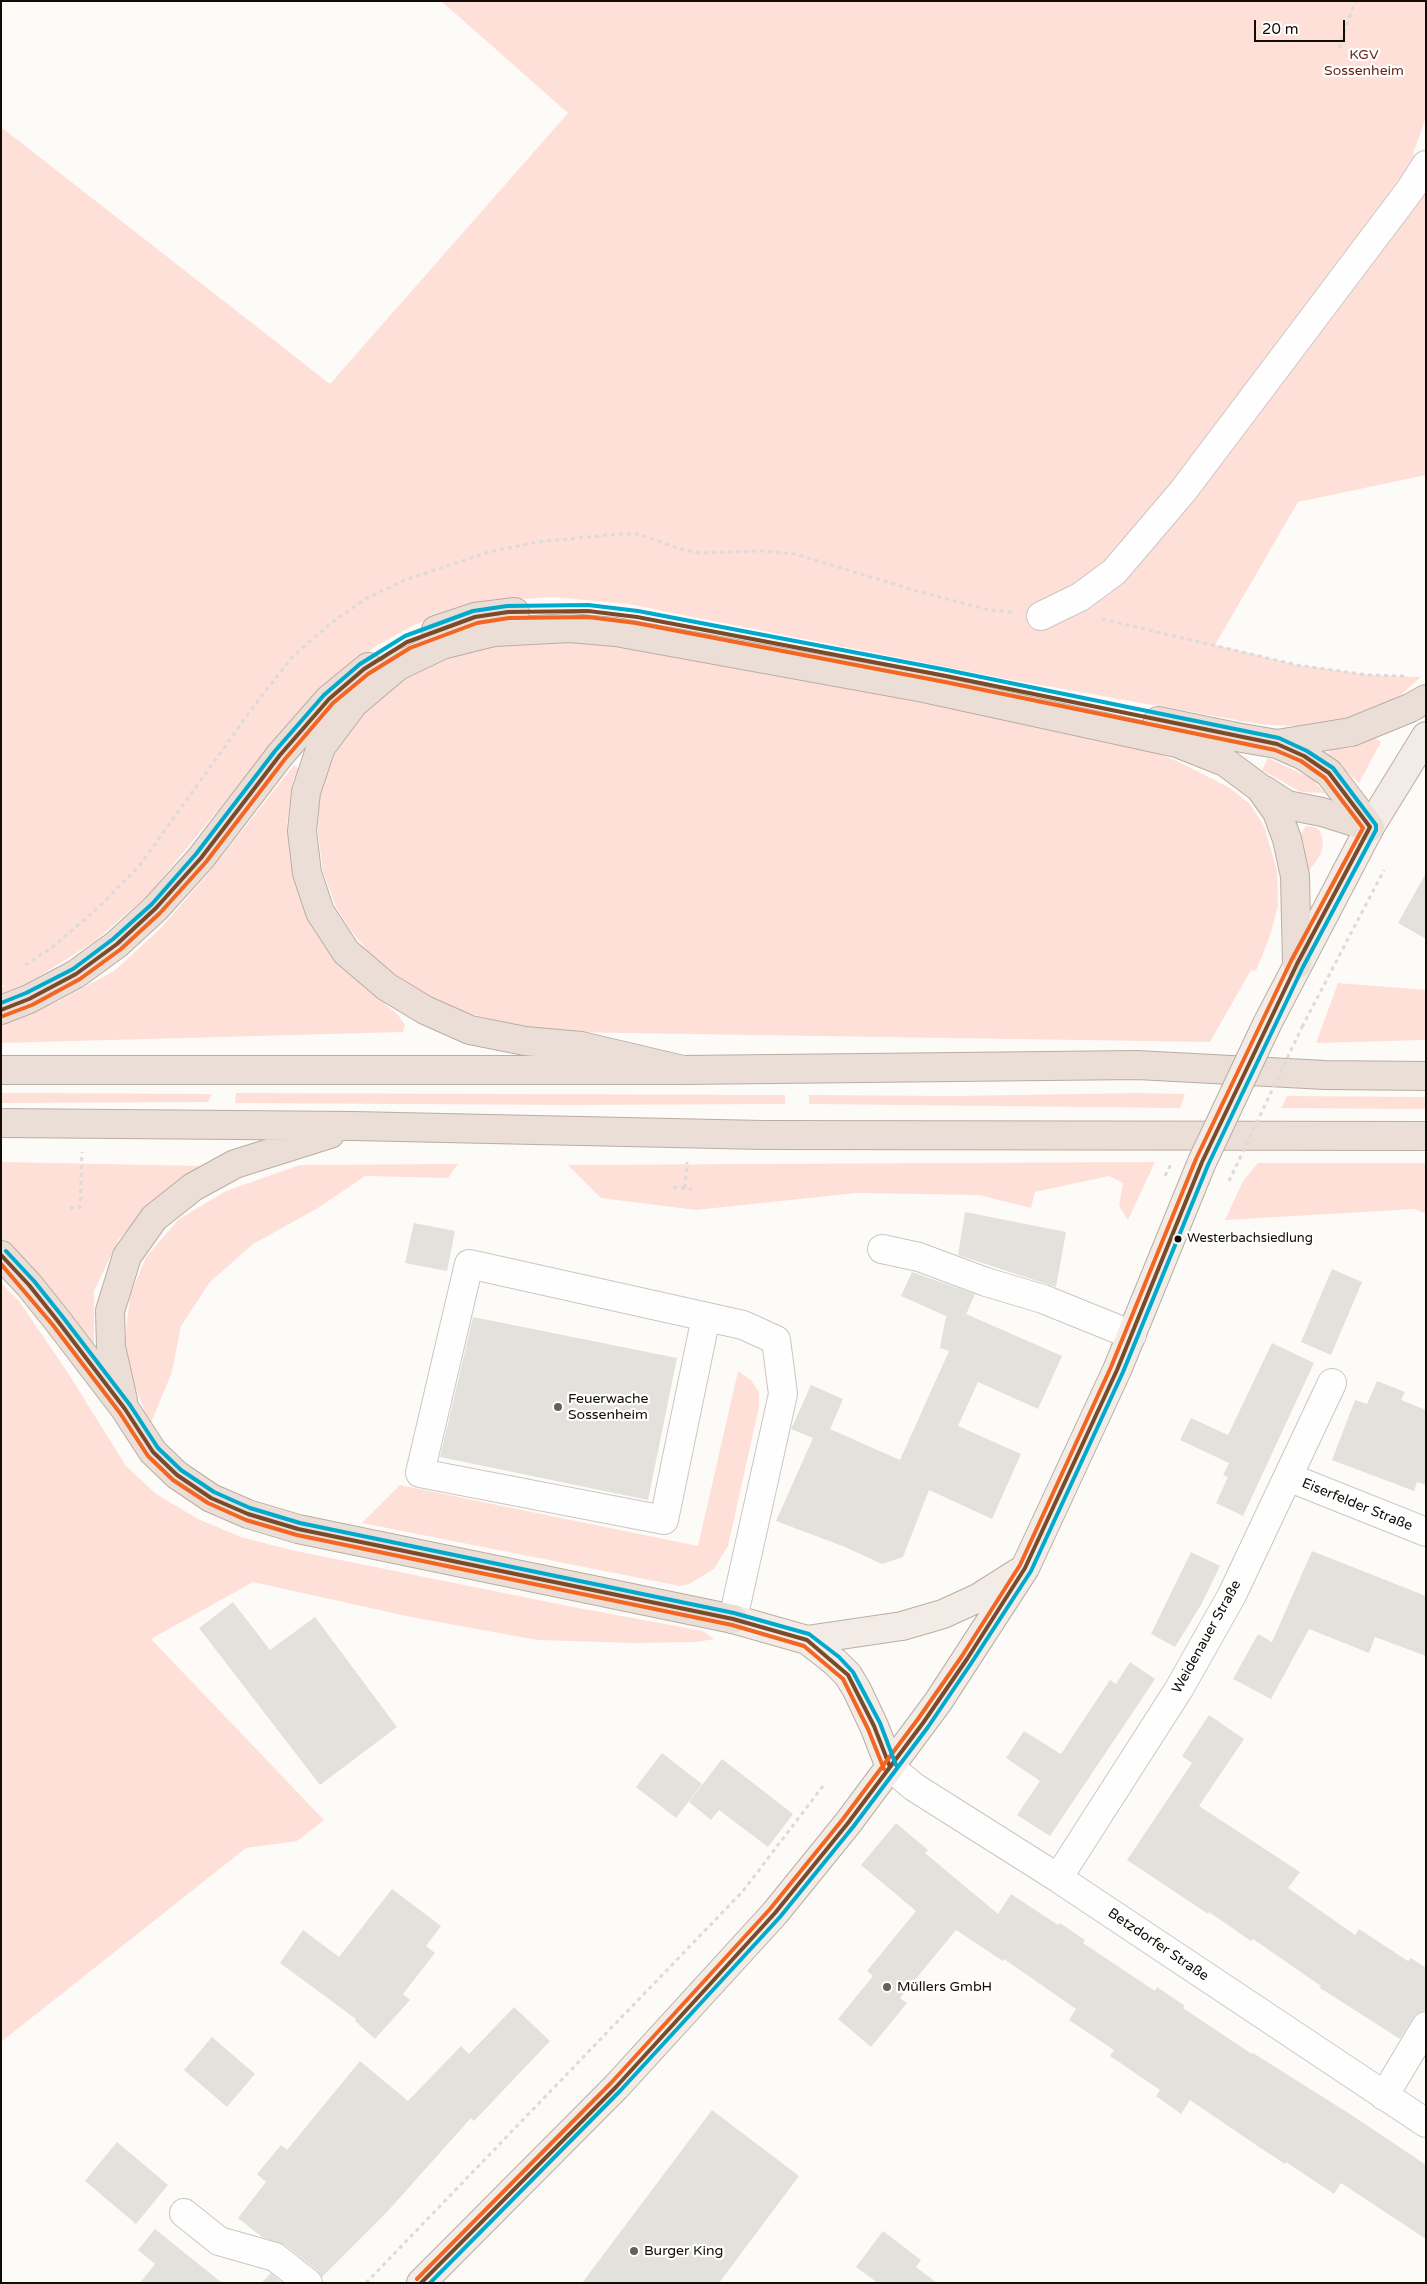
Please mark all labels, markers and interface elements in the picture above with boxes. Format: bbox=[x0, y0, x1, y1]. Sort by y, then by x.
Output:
scale bar bbox=[1257, 10, 1348, 42]
text: 20 m bbox=[1262, 20, 1299, 38]
park label: KGV Sossenheim bbox=[1324, 47, 1404, 80]
place label: Westerbachsiedlung bbox=[1187, 1231, 1313, 1247]
marker: Westerbachsiedlung bbox=[1173, 1234, 1183, 1244]
place label: Feuerwache Sossenheim bbox=[568, 1391, 648, 1424]
marker: Feuerwache Sossenheim bbox=[552, 1401, 564, 1413]
street label: Eiserfelder Straße bbox=[1299, 1475, 1415, 1535]
street label: Weidenauer Straße bbox=[1169, 1577, 1245, 1697]
street label: Betzdorfer Straße bbox=[1104, 1905, 1212, 1985]
place label: Müllers GmbH bbox=[897, 1979, 992, 1995]
marker: Müllers GmbH bbox=[881, 1981, 893, 1993]
place label: Burger King bbox=[644, 2243, 723, 2259]
marker: Burger King bbox=[628, 2245, 640, 2257]

